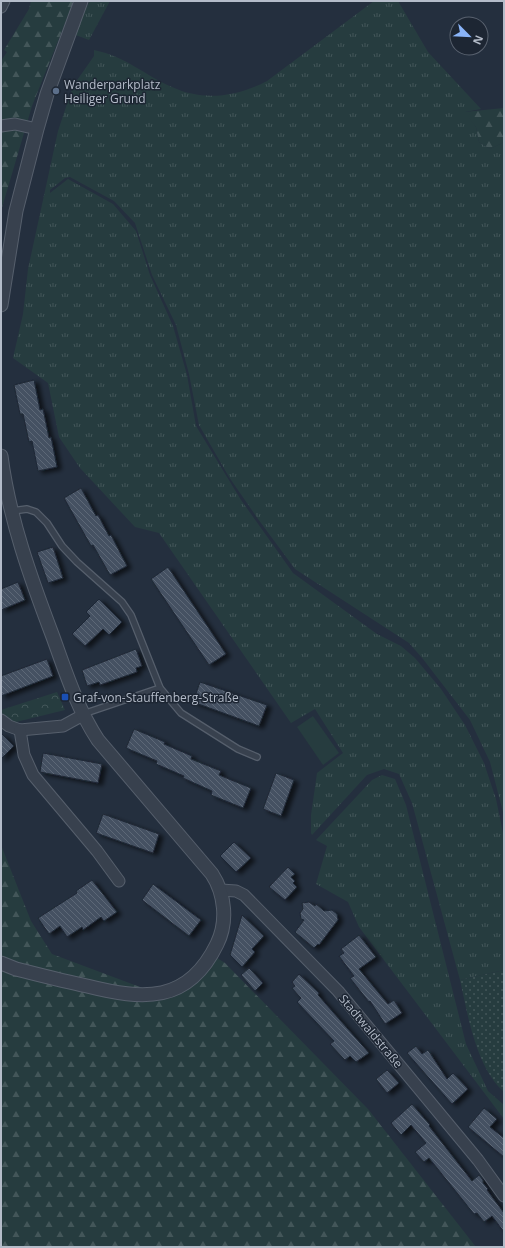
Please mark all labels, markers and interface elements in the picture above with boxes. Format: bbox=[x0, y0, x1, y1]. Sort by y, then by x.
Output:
north arrow bbox=[449, 16, 489, 56]
text: N bbox=[470, 33, 487, 47]
place label: Wanderparkplatz Heiliger Grund bbox=[64, 76, 161, 107]
marker: Wanderparkplatz Heiliger Grund bbox=[51, 86, 61, 96]
place label: Graf-von-Stauffenberg-Straße bbox=[73, 689, 239, 706]
marker: Graf-von-Stauffenberg-Straße bbox=[60, 692, 70, 702]
street label: Stadtwaldstraße bbox=[335, 991, 407, 1072]

